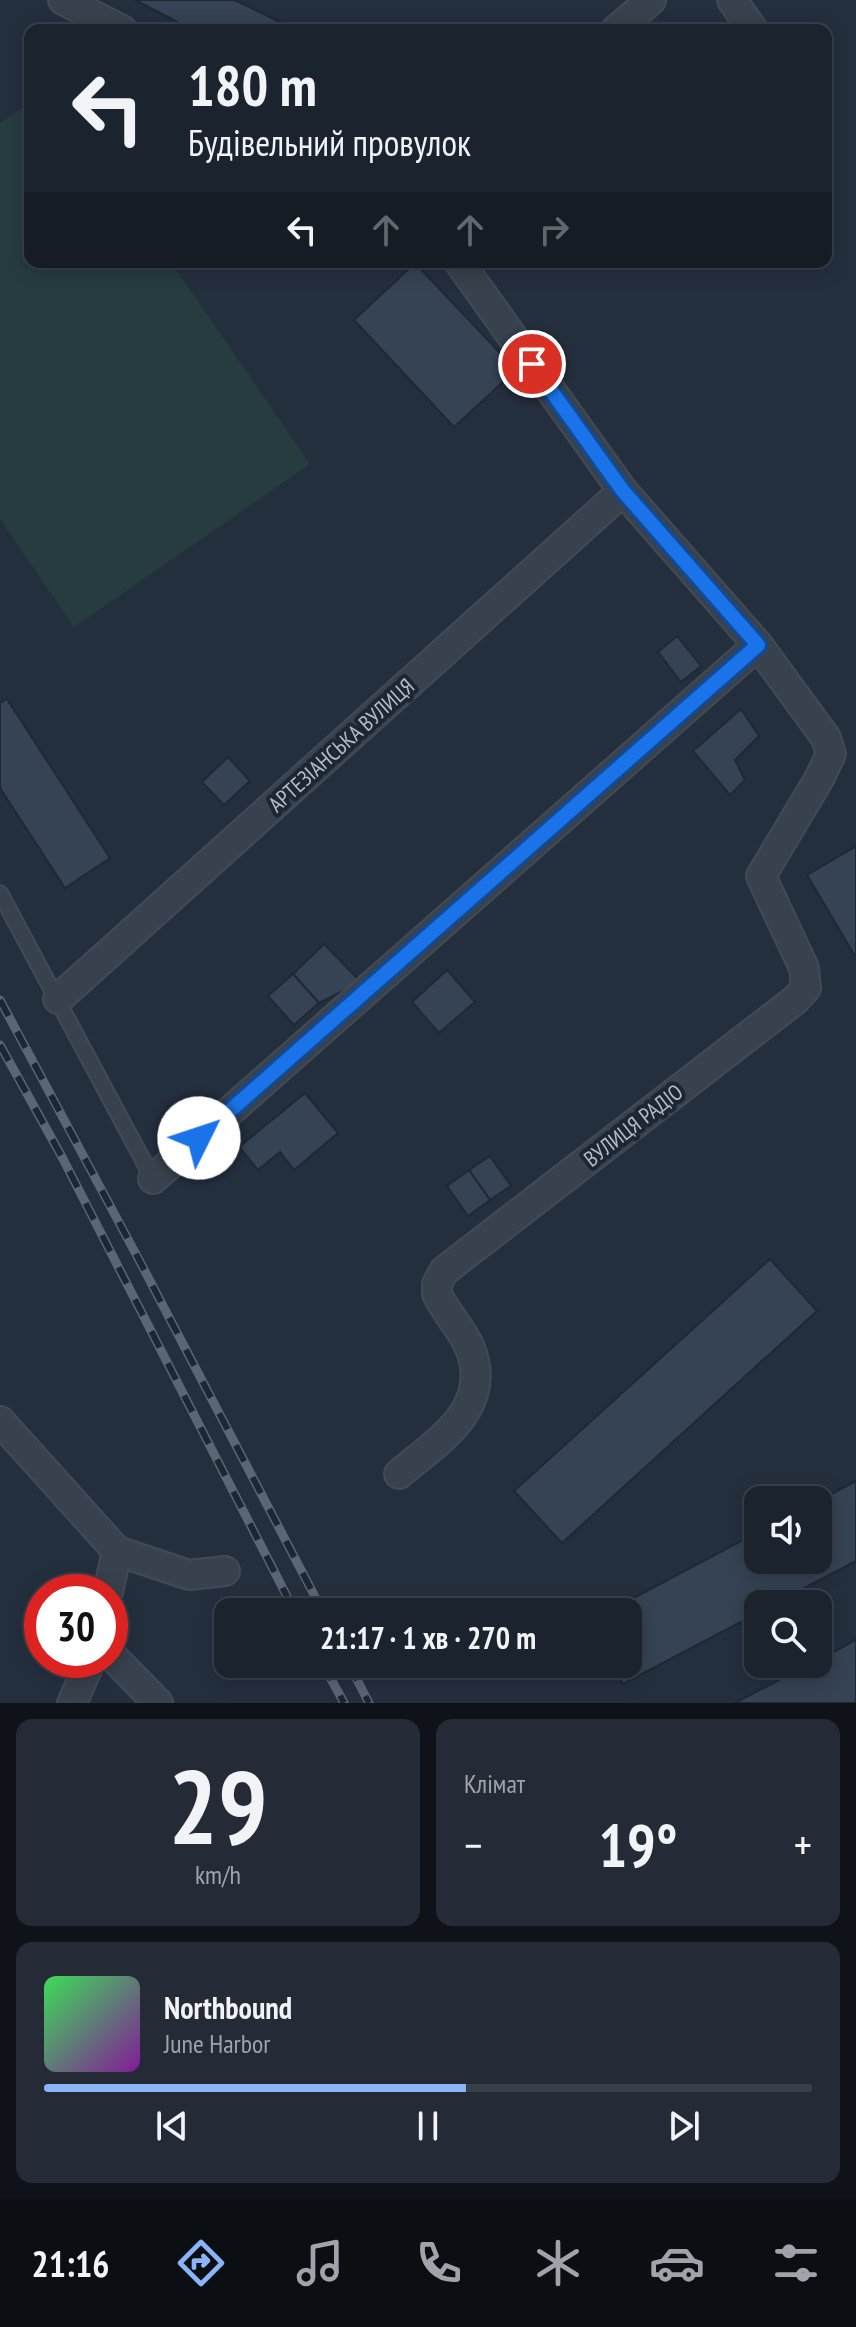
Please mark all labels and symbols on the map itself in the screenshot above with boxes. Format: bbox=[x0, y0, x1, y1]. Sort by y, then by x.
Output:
pin bbox=[498, 330, 566, 398]
street label: АРТЕЗІАНСЬКА ВУЛИЦЯ bbox=[262, 672, 420, 818]
street label: ВУЛИЦЯ РАДІО bbox=[578, 1078, 688, 1172]
position arrow bbox=[157, 1096, 241, 1180]
speed limit sign: 30 bbox=[24, 1574, 128, 1678]

